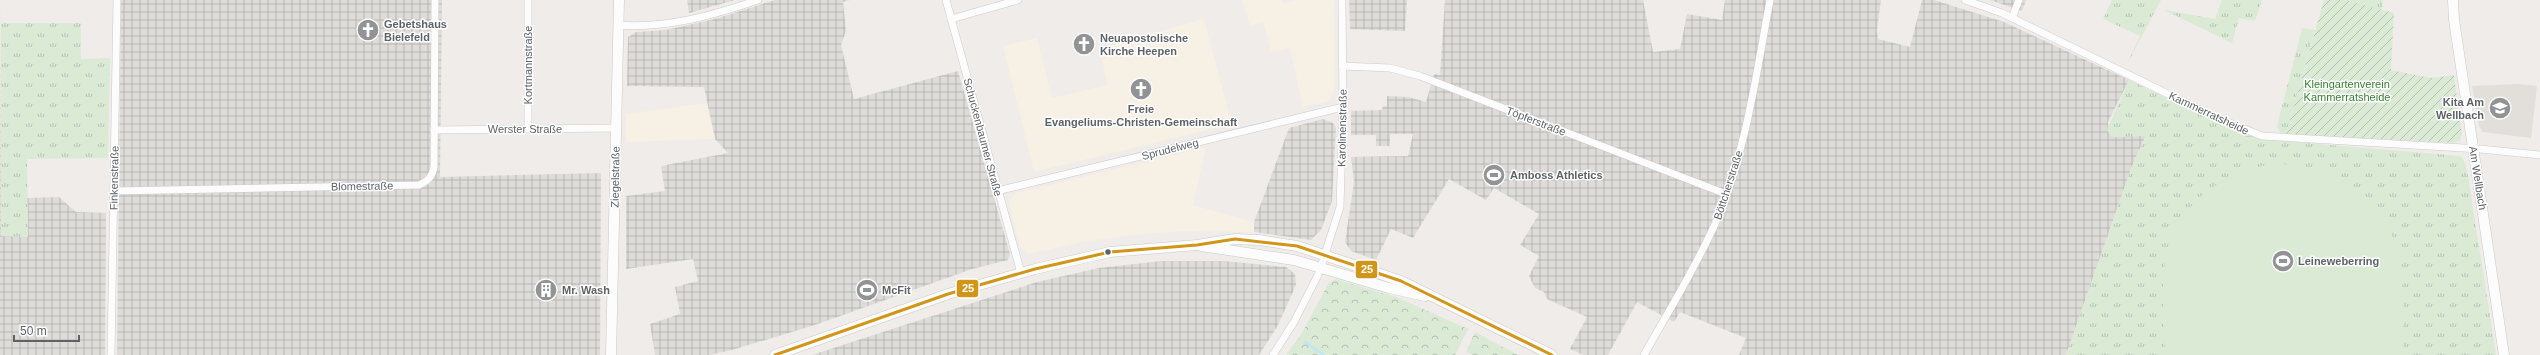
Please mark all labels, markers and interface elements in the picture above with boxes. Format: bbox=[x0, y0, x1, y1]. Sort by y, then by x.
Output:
church icon: Gebetshaus Bielefeld bbox=[355, 17, 381, 43]
place label: Gebetshaus Bielefeld bbox=[384, 18, 447, 43]
street label: Kortmannstraße bbox=[522, 26, 534, 104]
church icon: Neuapostolische Kirche Heepen bbox=[1071, 31, 1097, 57]
place label: Neuapostolische Kirche Heepen bbox=[1100, 32, 1188, 57]
church icon: Freie Evangeliums-Christen-Gemeinschaft bbox=[1128, 76, 1154, 102]
street label: Schuckenbaumer Straße bbox=[961, 77, 1005, 197]
park label: Kleingartenverein Kammerratsheide bbox=[2304, 78, 2390, 103]
street label: Karolinenstraße bbox=[1335, 89, 1349, 167]
street label: Kammerratsheide bbox=[2167, 89, 2251, 137]
school or university icon: Kita Am Wellbach bbox=[2487, 95, 2513, 121]
place label: Kita Am Wellbach bbox=[2436, 96, 2484, 121]
place label: Freie Evangeliums-Christen-Gemeinschaft bbox=[1045, 103, 1238, 128]
street label: Töpferstraße bbox=[1504, 104, 1568, 138]
street label: Werster Straße bbox=[488, 123, 562, 135]
street label: Sprudelweg bbox=[1140, 136, 1200, 162]
street label: Am Wellbach bbox=[2467, 145, 2489, 211]
street label: Finkenstraße bbox=[107, 146, 121, 210]
street label: Ziegelstraße bbox=[608, 146, 622, 208]
street label: Böttcherstraße bbox=[1711, 149, 1745, 221]
sports icon: Amboss Athletics bbox=[1481, 162, 1507, 188]
place label: Amboss Athletics bbox=[1510, 169, 1603, 181]
street label: Blomestraße bbox=[331, 179, 393, 193]
unlabelled marker bbox=[1103, 247, 1113, 257]
sports icon: Leineweberring bbox=[2270, 248, 2296, 274]
place label: Leineweberring bbox=[2298, 255, 2379, 267]
line badge: 25 bbox=[1355, 260, 1378, 279]
text: 25 bbox=[1361, 263, 1373, 275]
building icon: Mr. Wash bbox=[533, 277, 559, 303]
sports icon: McFit bbox=[854, 277, 880, 303]
line badge: 25 bbox=[956, 279, 979, 298]
text: 25 bbox=[962, 282, 974, 294]
place label: Mr. Wash bbox=[562, 284, 610, 296]
place label: McFit bbox=[882, 284, 911, 296]
scale bar bbox=[14, 317, 79, 343]
text: 50 m bbox=[20, 324, 47, 338]

